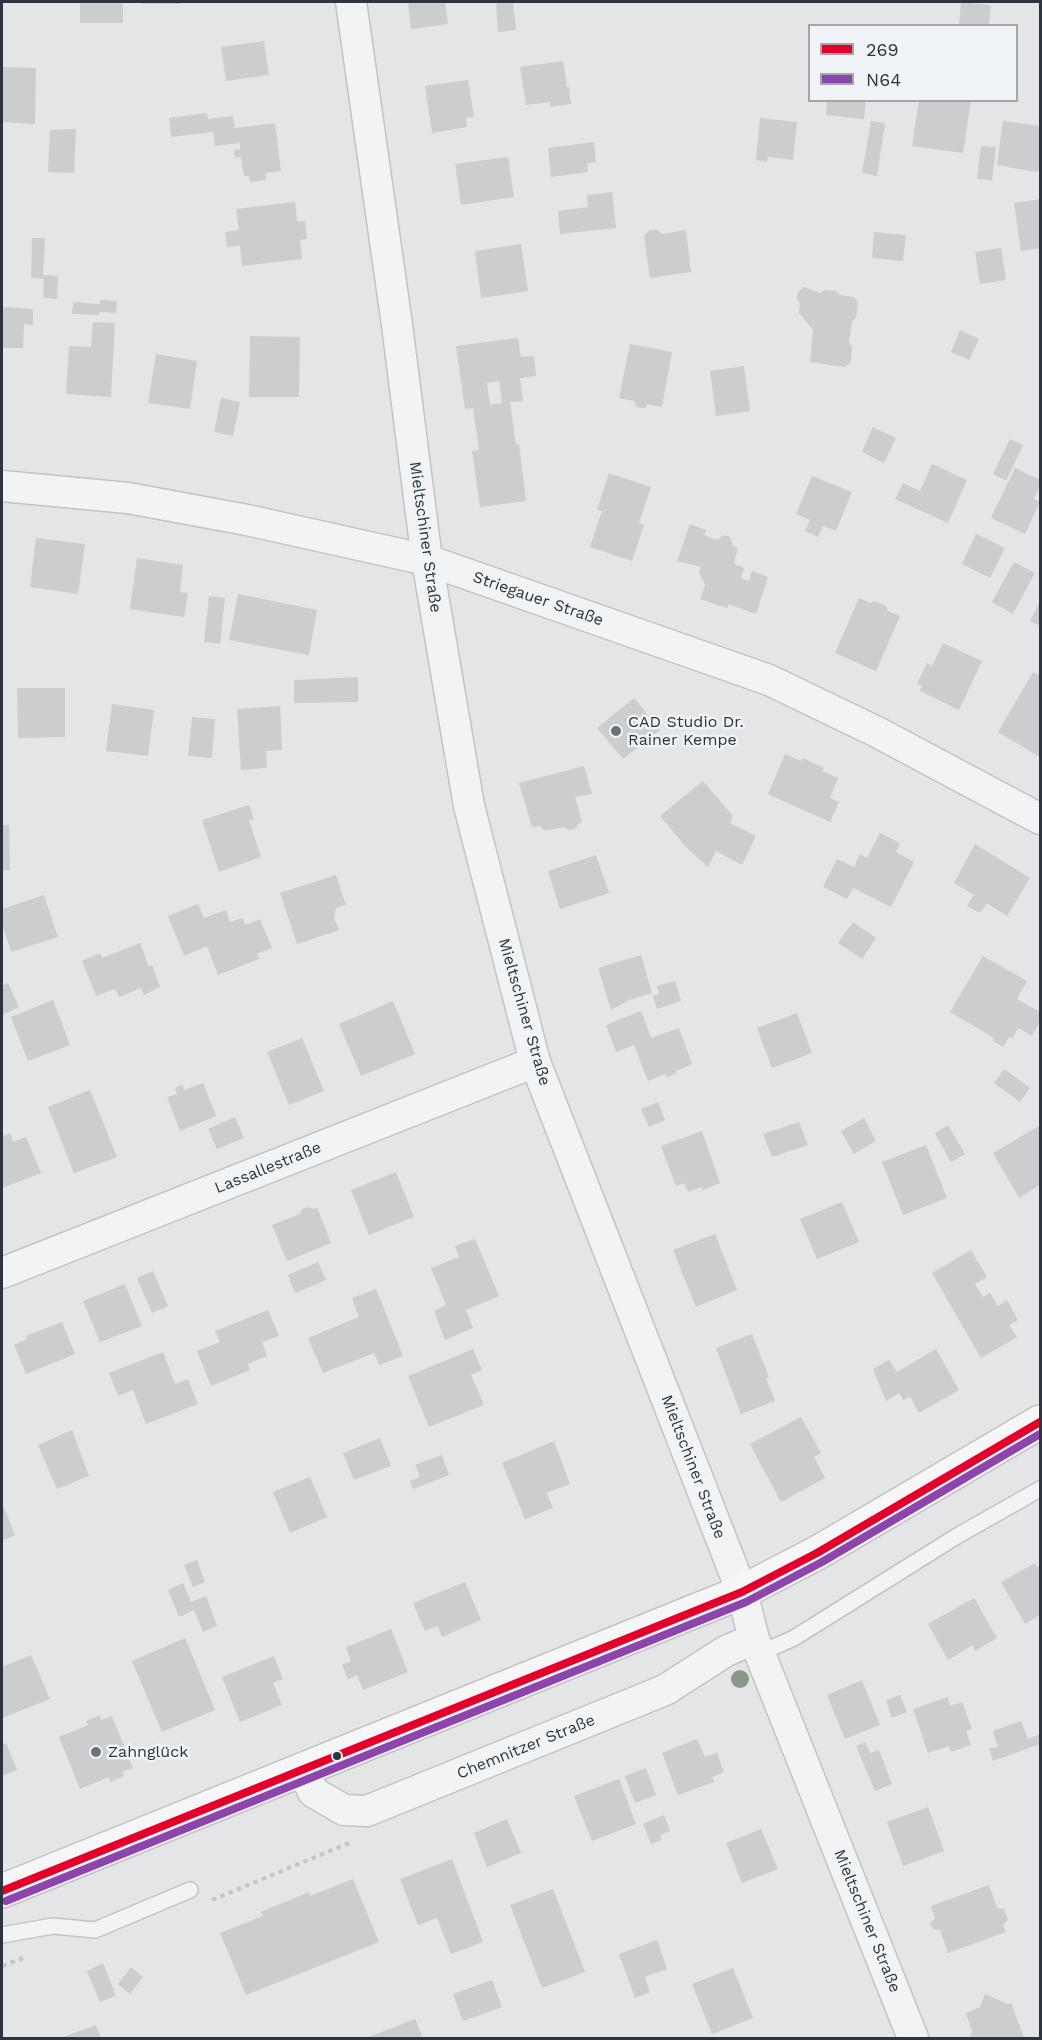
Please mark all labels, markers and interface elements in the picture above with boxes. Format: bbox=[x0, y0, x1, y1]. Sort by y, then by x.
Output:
legend bbox=[808, 24, 1018, 102]
text: 269 bbox=[866, 39, 899, 60]
text: N64 bbox=[866, 69, 901, 90]
street label: Mieltschiner Straße bbox=[405, 460, 445, 614]
street label: Striegauer Straße bbox=[470, 568, 606, 630]
place label: CAD Studio Dr. Rainer Kempe bbox=[628, 712, 744, 750]
marker: CAD Studio Dr. Rainer Kempe bbox=[609, 724, 623, 738]
street label: Mieltschiner Straße bbox=[494, 936, 554, 1088]
street label: Lassallestraße bbox=[212, 1138, 324, 1198]
street label: Mieltschiner Straße bbox=[657, 1392, 729, 1542]
street label: Chemnitzer Straße bbox=[454, 1711, 598, 1783]
place label: Zahnglück bbox=[108, 1742, 188, 1762]
marker: Zahnglück bbox=[89, 1745, 103, 1759]
unlabelled marker bbox=[331, 1750, 343, 1762]
street label: Mieltschiner Straße bbox=[830, 1847, 904, 1995]

